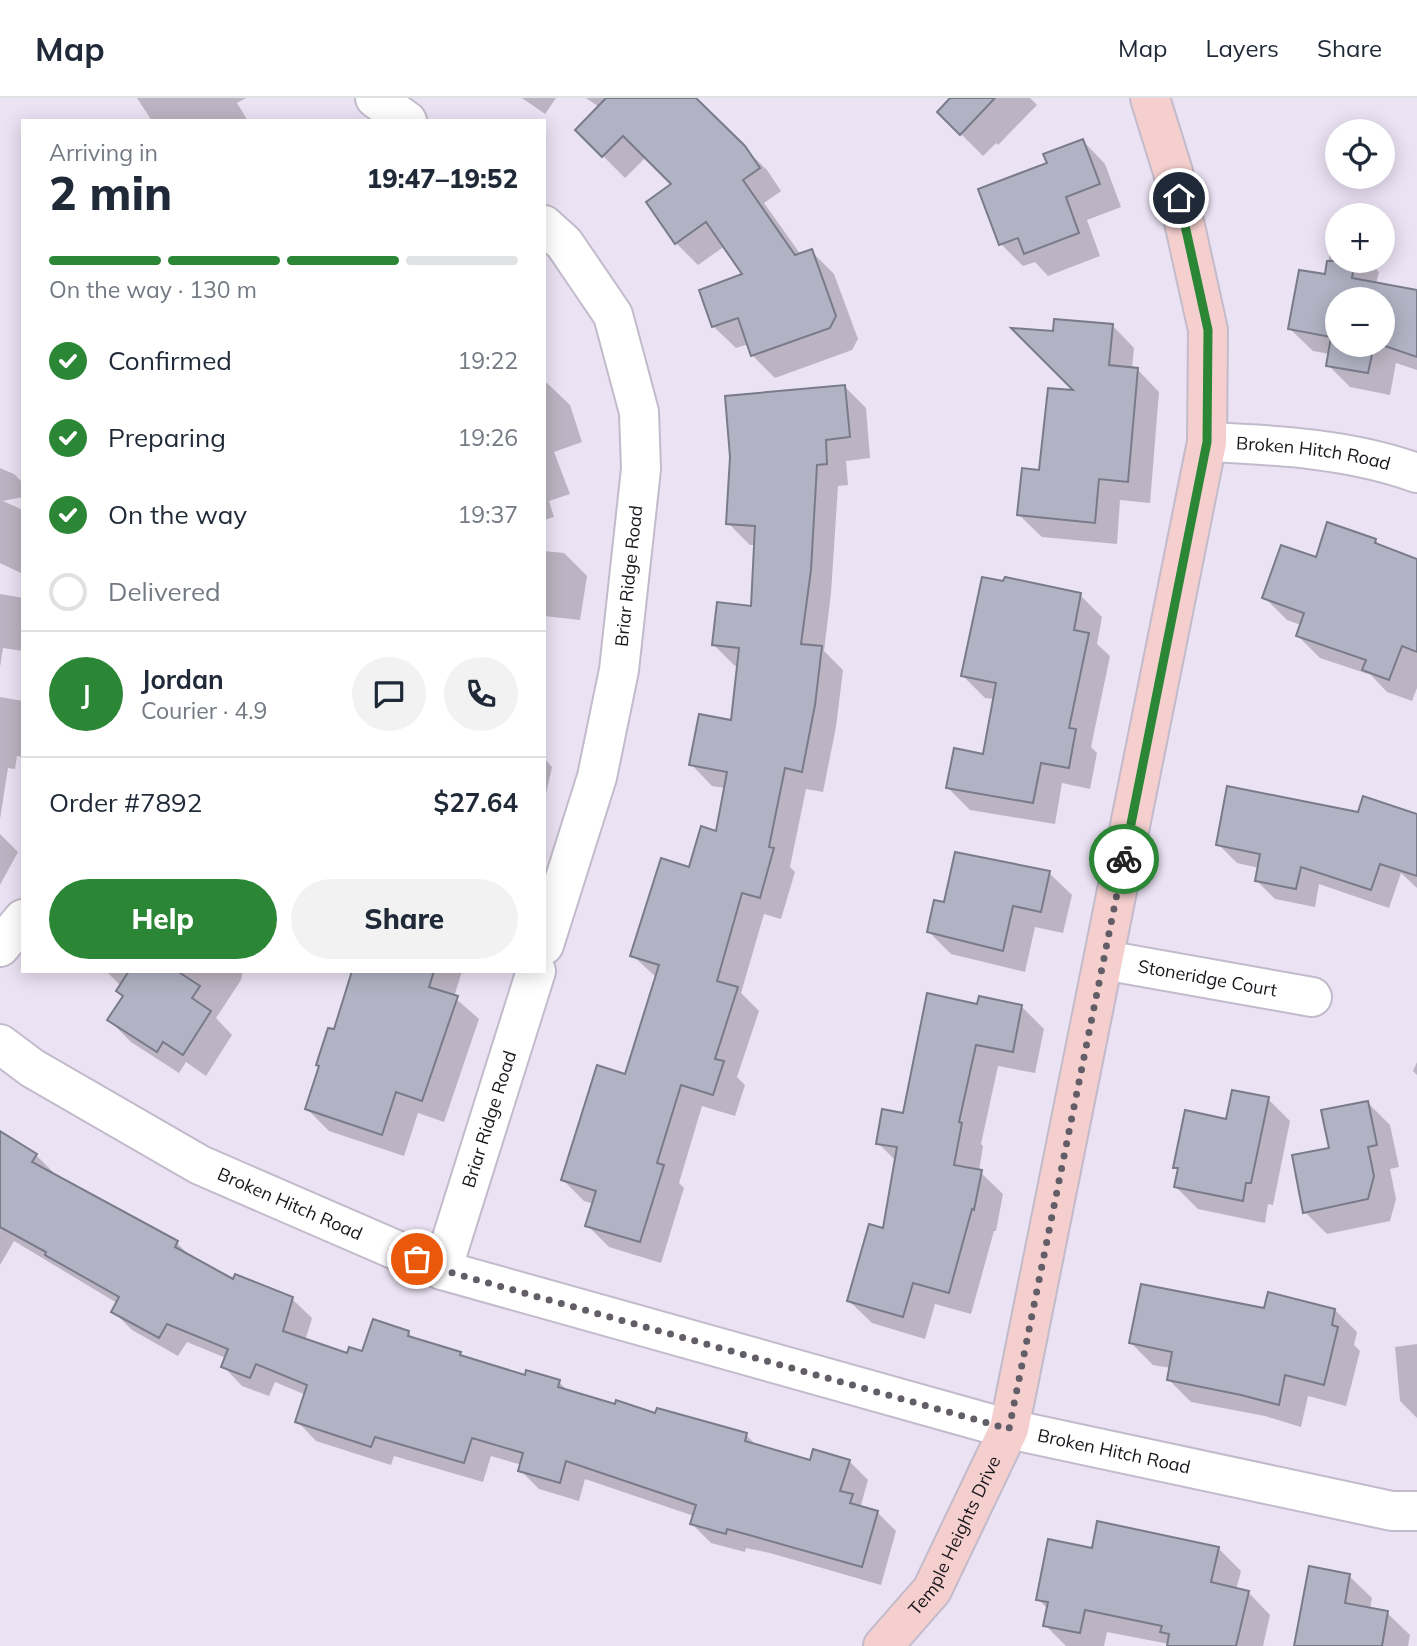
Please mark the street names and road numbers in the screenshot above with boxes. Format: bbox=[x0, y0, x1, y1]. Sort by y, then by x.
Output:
street label: Broken Hitch Road bbox=[1235, 431, 1393, 475]
street label: Briar Ridge Road bbox=[610, 504, 647, 648]
street label: Stoneridge Court bbox=[1136, 954, 1279, 1002]
street label: Briar Ridge Road bbox=[457, 1048, 521, 1190]
street label: Broken Hitch Road bbox=[214, 1162, 366, 1245]
street label: Broken Hitch Road bbox=[1036, 1423, 1193, 1479]
street label: Temple Heights Drive bbox=[903, 1452, 1005, 1620]

